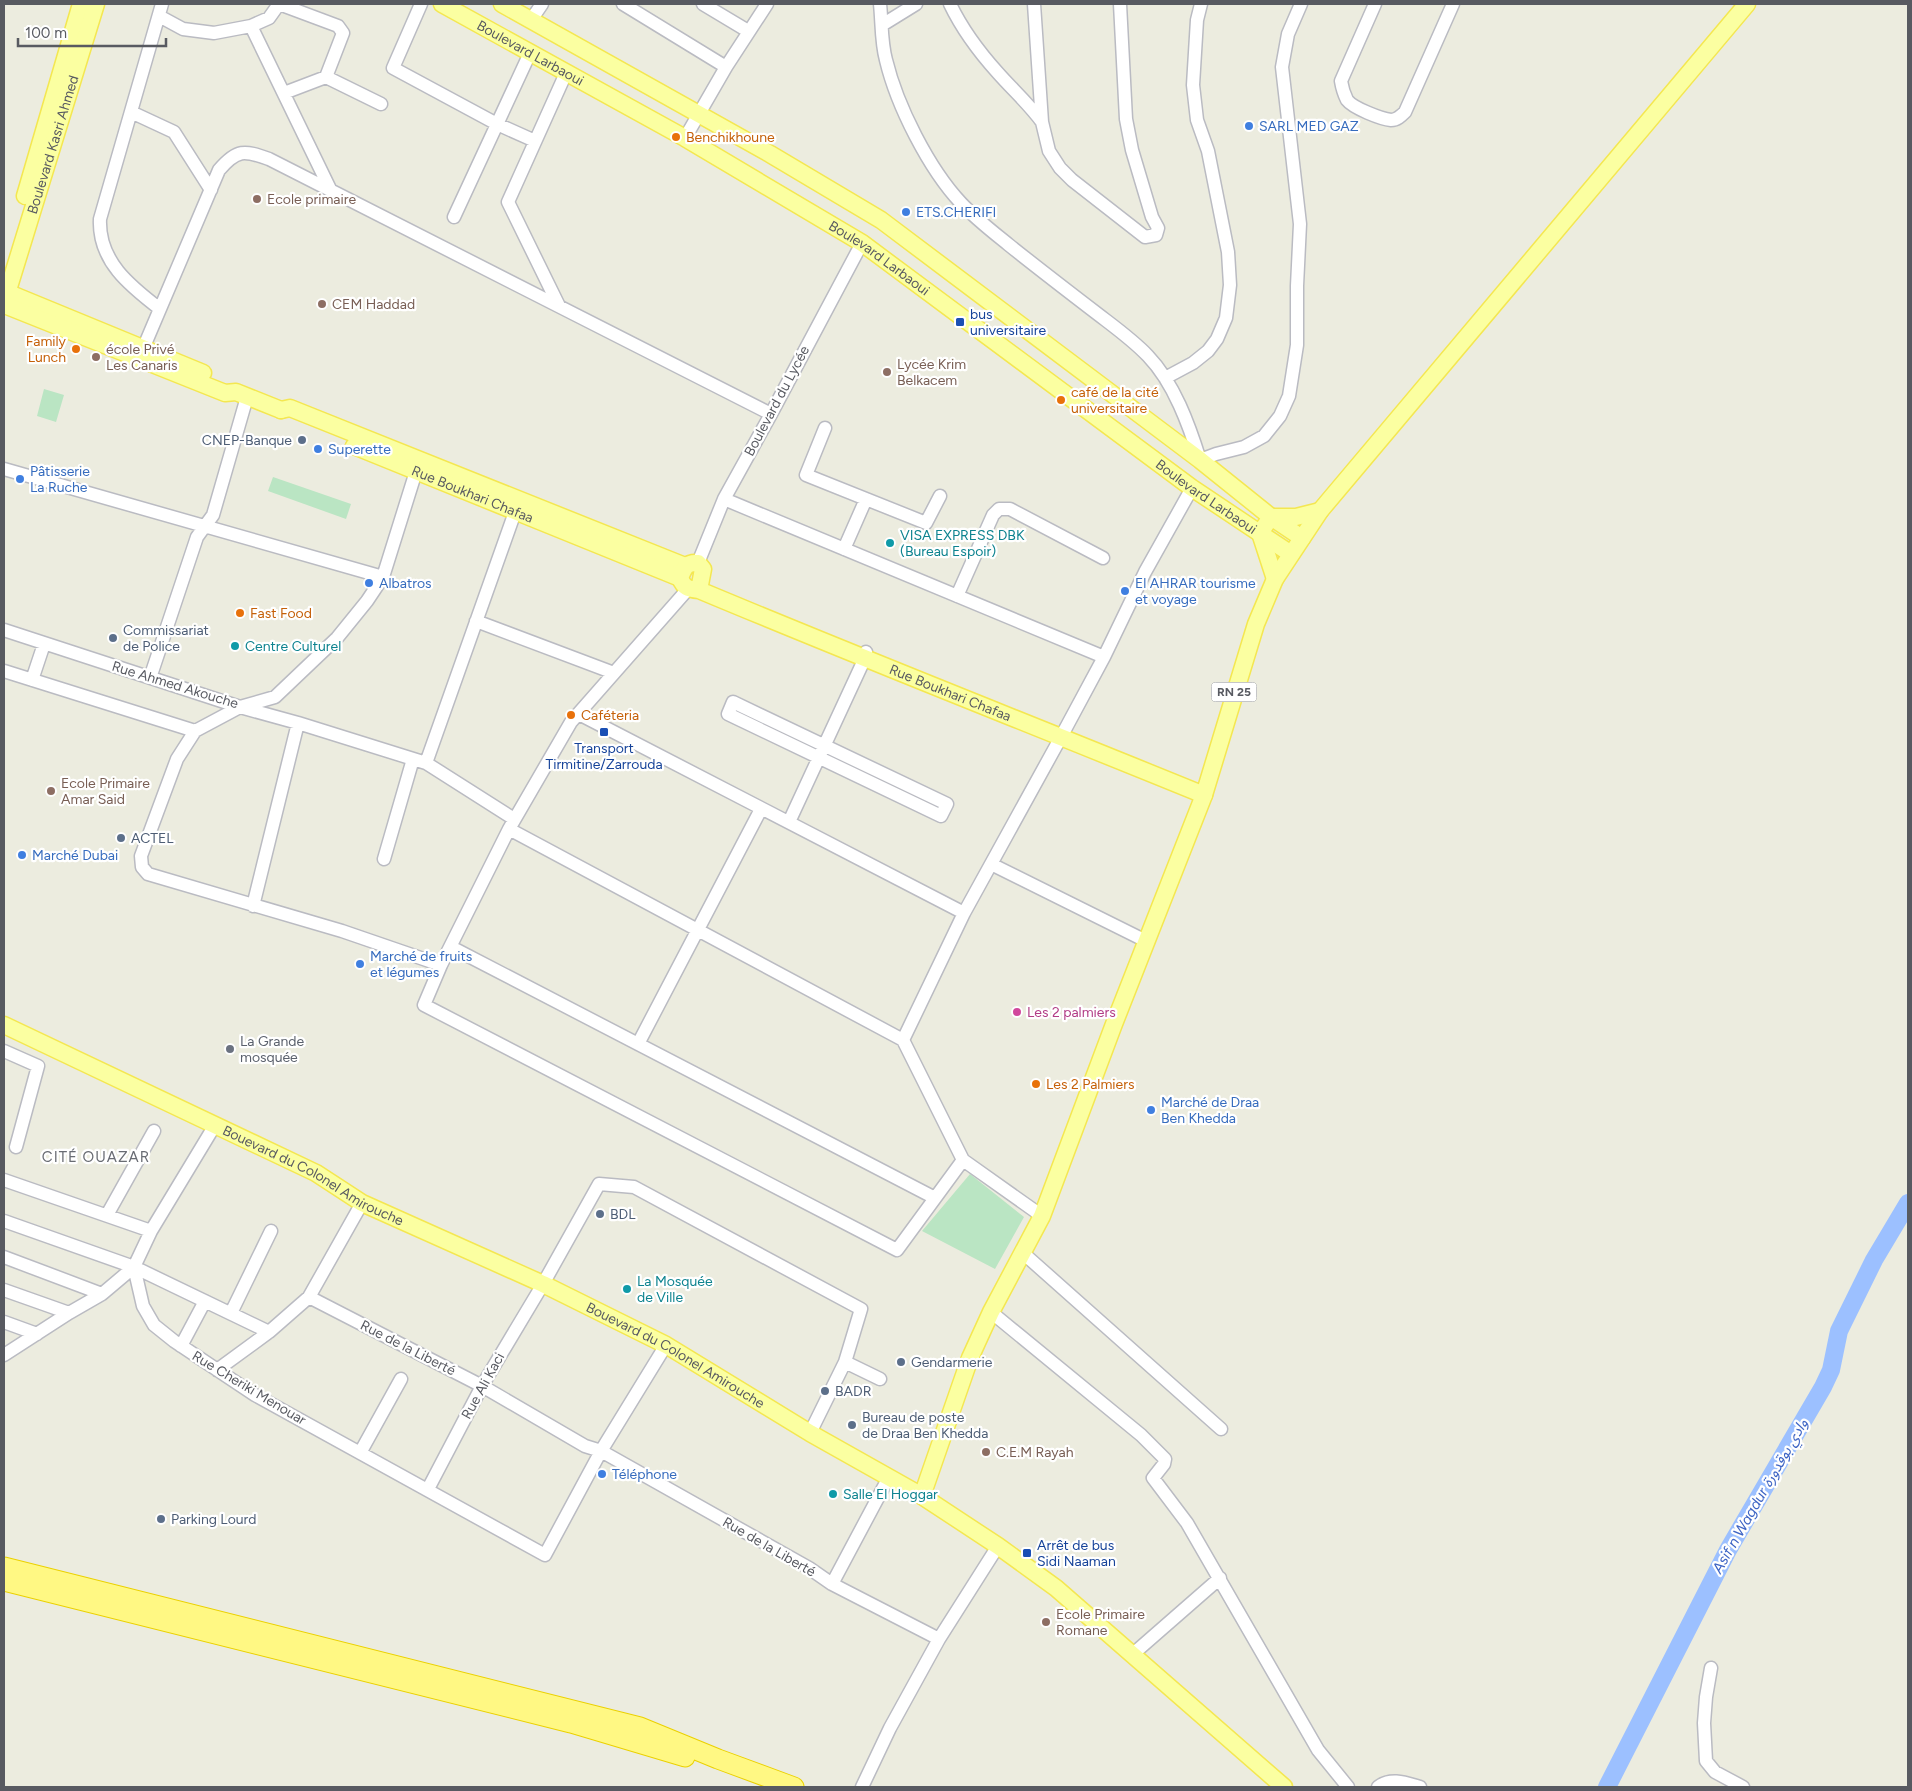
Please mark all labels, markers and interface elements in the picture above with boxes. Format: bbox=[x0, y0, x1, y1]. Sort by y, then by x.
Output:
scale bar bbox=[18, 15, 165, 47]
street label: Boulevard Larbaoui bbox=[474, 16, 587, 89]
text: 100 m bbox=[25, 24, 67, 42]
street label: Boulevard Kasri Ahmed bbox=[23, 73, 82, 216]
place label: SARL MED GAZ bbox=[1259, 118, 1359, 135]
marker: SARL MED GAZ bbox=[1243, 120, 1255, 132]
place label: Benchikhoune bbox=[686, 129, 775, 146]
marker: Benchikhoune bbox=[670, 131, 682, 143]
place label: Ecole primaire bbox=[267, 191, 356, 208]
marker: Ecole primaire bbox=[251, 193, 263, 205]
place label: ETS.CHERIFI bbox=[916, 204, 996, 221]
marker: ETS.CHERIFI bbox=[900, 206, 912, 218]
street label: Boulevard Larbaoui bbox=[826, 217, 933, 299]
place label: CEM Haddad bbox=[332, 296, 415, 313]
marker: CEM Haddad bbox=[316, 298, 328, 310]
place label: bus universitaire bbox=[970, 306, 1047, 339]
marker: bus universitaire bbox=[954, 316, 966, 328]
place label: Family Lunch bbox=[26, 333, 67, 366]
place label: école Privé Les Canaris bbox=[106, 341, 178, 374]
marker: Family Lunch bbox=[70, 343, 82, 355]
street label: Boulevard du Lycée bbox=[741, 343, 813, 459]
marker: école Privé Les Canaris bbox=[90, 351, 102, 363]
place label: Lycée Krim Belkacem bbox=[897, 356, 966, 389]
marker: Lycée Krim Belkacem bbox=[881, 366, 893, 378]
place label: café de la cité universitaire bbox=[1071, 384, 1159, 417]
marker: café de la cité universitaire bbox=[1055, 394, 1067, 406]
place label: CNEP-Banque bbox=[202, 432, 292, 449]
marker: CNEP-Banque bbox=[296, 434, 308, 446]
place label: Superette bbox=[328, 441, 391, 458]
marker: Superette bbox=[312, 443, 324, 455]
street label: Boulevard Larbaoui bbox=[1152, 456, 1260, 537]
street label: Rue Boukhari Chafaa bbox=[409, 462, 536, 526]
place label: Pâtisserie La Ruche bbox=[30, 463, 90, 496]
marker: Pâtisserie La Ruche bbox=[14, 473, 26, 485]
place label: VISA EXPRESS DBK (Bureau Espoir) bbox=[900, 527, 1025, 560]
marker: VISA EXPRESS DBK (Bureau Espoir) bbox=[884, 537, 896, 549]
place label: Albatros bbox=[379, 575, 432, 592]
place label: El AHRAR tourisme et voyage bbox=[1135, 575, 1256, 608]
marker: Albatros bbox=[363, 577, 375, 589]
marker: El AHRAR tourisme et voyage bbox=[1119, 585, 1131, 597]
place label: Fast Food bbox=[250, 605, 312, 622]
marker: Fast Food bbox=[234, 607, 246, 619]
place label: Commissariat de Police bbox=[123, 622, 209, 655]
marker: Commissariat de Police bbox=[107, 632, 119, 644]
place label: Centre Culturel bbox=[245, 638, 341, 655]
marker: Centre Culturel bbox=[229, 640, 241, 652]
street label: Rue Ahmed Akouche bbox=[110, 658, 241, 712]
street label: Rue Boukhari Chafaa bbox=[887, 661, 1014, 725]
road number: RN 25 bbox=[1212, 682, 1256, 702]
place label: Caféteria bbox=[581, 707, 639, 724]
marker: Caféteria bbox=[565, 709, 577, 721]
marker: Transport Tirmitine/Zarrouda bbox=[598, 726, 610, 738]
place label: Transport Tirmitine/Zarrouda bbox=[545, 740, 663, 773]
place label: Ecole Primaire Amar Said bbox=[61, 775, 150, 808]
marker: Ecole Primaire Amar Said bbox=[45, 785, 57, 797]
place label: ACTEL bbox=[131, 830, 174, 847]
marker: ACTEL bbox=[115, 832, 127, 844]
place label: Marché Dubai bbox=[32, 847, 118, 864]
marker: Marché Dubai bbox=[16, 849, 28, 861]
place label: Marché de fruits et légumes bbox=[370, 948, 472, 981]
marker: Marché de fruits et légumes bbox=[354, 958, 366, 970]
place label: Les 2 palmiers bbox=[1027, 1004, 1116, 1021]
marker: Les 2 palmiers bbox=[1011, 1006, 1023, 1018]
place label: La Grande mosquée bbox=[240, 1033, 304, 1066]
marker: La Grande mosquée bbox=[224, 1043, 236, 1055]
place label: Les 2 Palmiers bbox=[1046, 1076, 1134, 1093]
marker: Les 2 Palmiers bbox=[1030, 1078, 1042, 1090]
place label: Marché de Draa Ben Khedda bbox=[1161, 1094, 1259, 1127]
marker: Marché de Draa Ben Khedda bbox=[1145, 1104, 1157, 1116]
street label: Bouevard du Colonel Amirouche bbox=[220, 1121, 407, 1229]
district label: CITÉ OUAZAR bbox=[42, 1148, 150, 1166]
place label: BDL bbox=[610, 1206, 636, 1223]
marker: BDL bbox=[594, 1208, 606, 1220]
place label: La Mosquée de Ville bbox=[637, 1273, 713, 1306]
marker: La Mosquée de Ville bbox=[621, 1283, 633, 1295]
street label: Bouevard du Colonel Amirouche bbox=[584, 1298, 768, 1412]
street label: Rue de la Liberté bbox=[358, 1317, 459, 1379]
street label: Rue Cheriki Menouar bbox=[189, 1347, 309, 1429]
street label: Rue Ali Kaci bbox=[458, 1350, 508, 1422]
place label: Gendarmerie bbox=[911, 1354, 993, 1371]
marker: Gendarmerie bbox=[895, 1356, 907, 1368]
place label: BADR bbox=[835, 1383, 872, 1400]
marker: BADR bbox=[819, 1385, 831, 1397]
place label: Bureau de poste de Draa Ben Khedda bbox=[862, 1409, 988, 1442]
water label: Asif n Wagdur وادي بوقدورة bbox=[1708, 1415, 1814, 1579]
marker: Bureau de poste de Draa Ben Khedda bbox=[846, 1419, 858, 1431]
place label: C.E.M Rayah bbox=[996, 1444, 1074, 1461]
marker: C.E.M Rayah bbox=[980, 1446, 992, 1458]
place label: Téléphone bbox=[612, 1466, 677, 1483]
marker: Téléphone bbox=[596, 1468, 608, 1480]
place label: Salle El Hoggar bbox=[843, 1486, 938, 1503]
marker: Salle El Hoggar bbox=[827, 1488, 839, 1500]
place label: Parking Lourd bbox=[171, 1511, 257, 1528]
marker: Parking Lourd bbox=[155, 1513, 167, 1525]
street label: Rue de la Liberté bbox=[719, 1513, 819, 1581]
place label: Arrêt de bus Sidi Naaman bbox=[1037, 1537, 1116, 1570]
marker: Arrêt de bus Sidi Naaman bbox=[1021, 1547, 1033, 1559]
place label: Ecole Primaire Romane bbox=[1056, 1606, 1145, 1639]
marker: Ecole Primaire Romane bbox=[1040, 1616, 1052, 1628]

